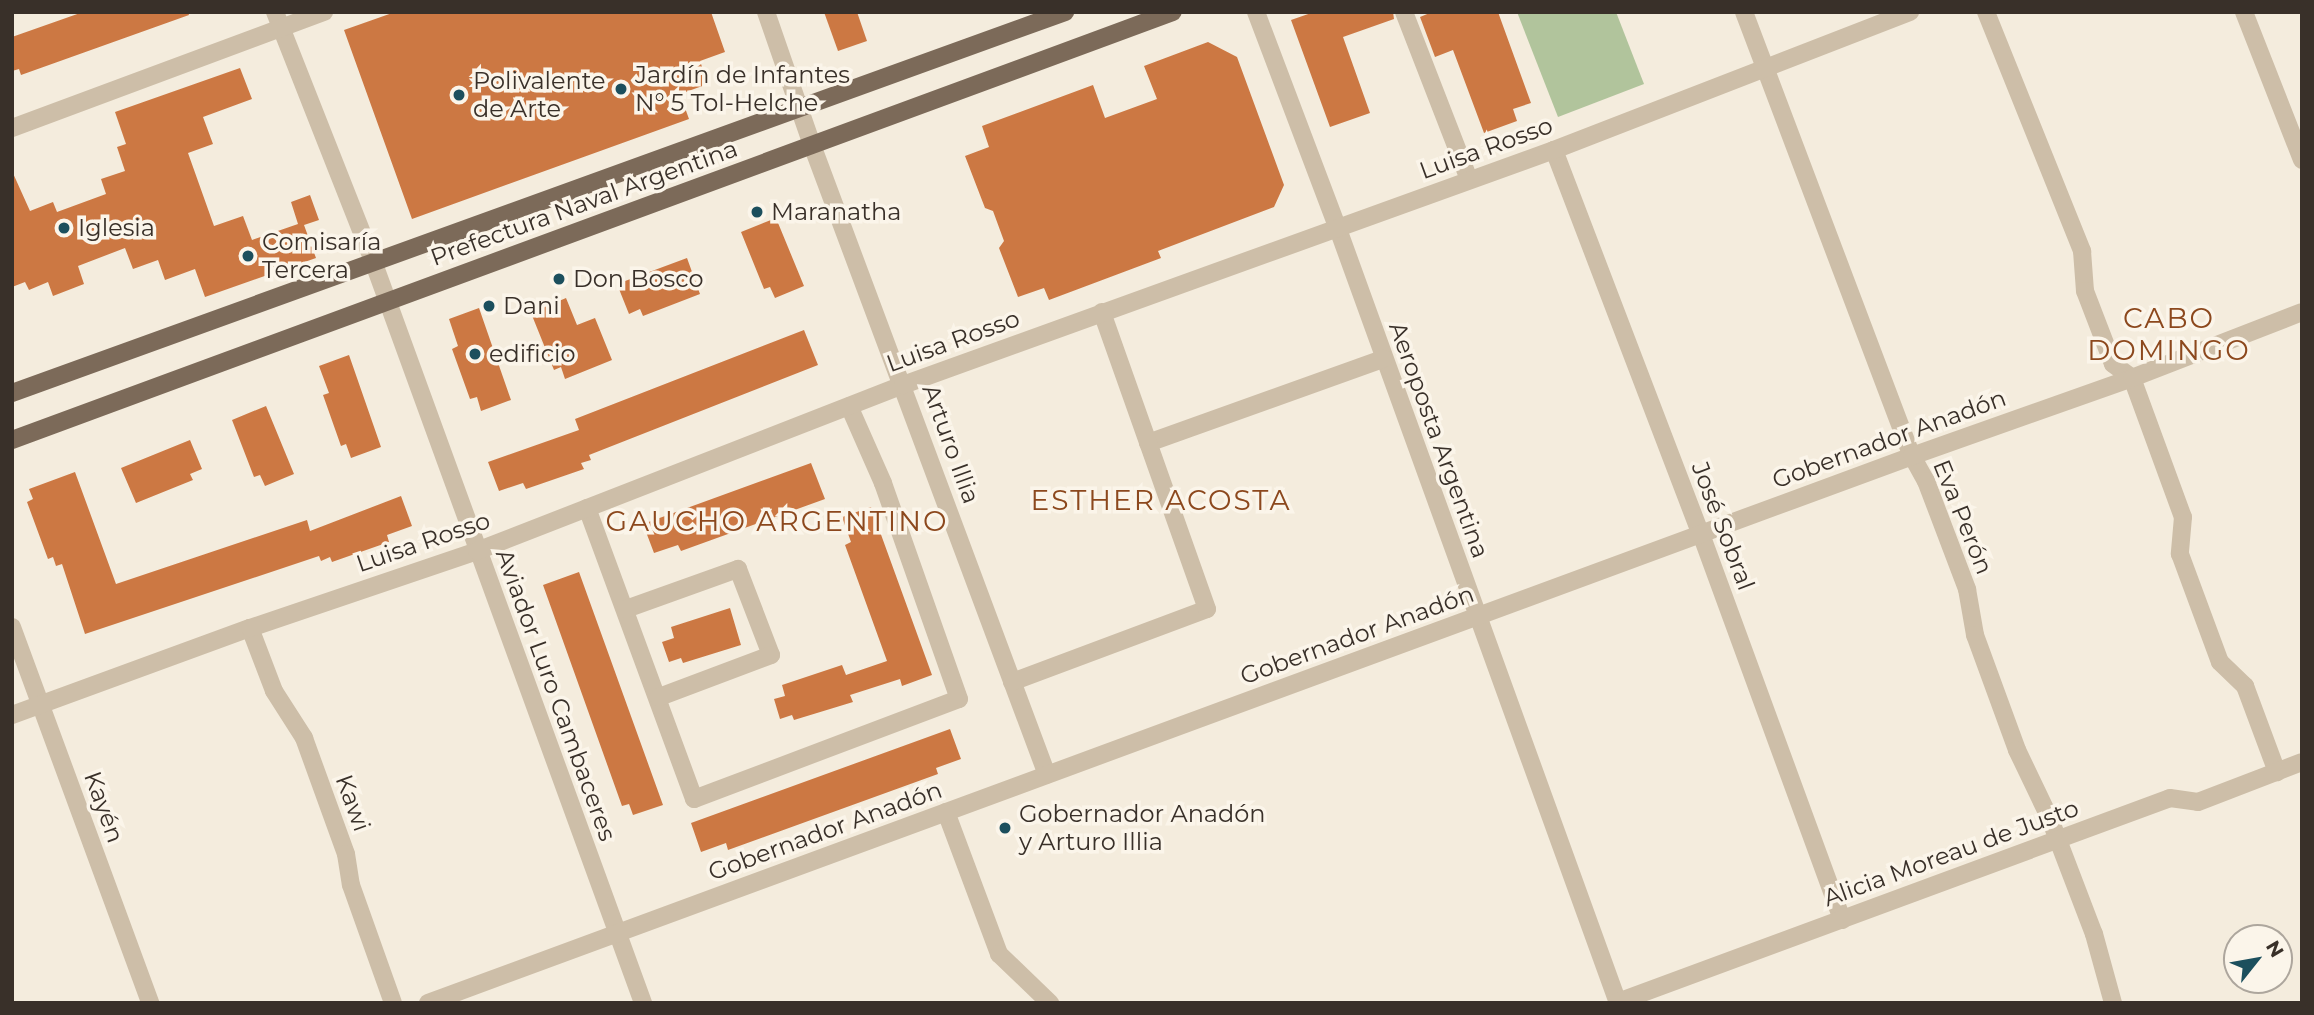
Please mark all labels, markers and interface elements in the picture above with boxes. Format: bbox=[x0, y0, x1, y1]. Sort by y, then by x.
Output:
place label: Jardín de Infantes N° 5 Tol-Helche bbox=[635, 61, 850, 117]
place label: Polivalente de Arte bbox=[473, 67, 606, 123]
marker: Jardín de Infantes N° 5 Tol-Helche bbox=[613, 81, 629, 97]
marker: Polivalente de Arte bbox=[451, 87, 467, 103]
street label: Luisa Rosso bbox=[1416, 111, 1556, 185]
street label: Prefectura Naval Argentina bbox=[427, 134, 741, 272]
place label: Maranatha bbox=[771, 198, 901, 226]
marker: Maranatha bbox=[749, 204, 765, 220]
place label: Iglesia bbox=[78, 214, 155, 242]
marker: Iglesia bbox=[56, 220, 72, 236]
place label: Comisaría Tercera bbox=[262, 228, 381, 284]
marker: Comisaría Tercera bbox=[240, 248, 256, 264]
place label: Don Bosco bbox=[573, 265, 704, 293]
marker: Don Bosco bbox=[551, 271, 567, 287]
place label: Dani bbox=[503, 292, 560, 320]
marker: Dani bbox=[481, 298, 497, 314]
district label: CABO DOMINGO bbox=[2088, 301, 2250, 367]
street label: Luisa Rosso bbox=[883, 304, 1023, 378]
street label: Aeroposta Argentina bbox=[1383, 318, 1495, 562]
place label: edificio bbox=[489, 340, 575, 368]
marker: edificio bbox=[467, 346, 483, 362]
street label: Arturo Illia bbox=[916, 381, 986, 507]
street label: Gobernador Anadón bbox=[1768, 383, 2010, 495]
street label: Eva Perón bbox=[1927, 456, 1999, 578]
street label: José Sobral bbox=[1685, 458, 1761, 594]
district label: ESTHER ACOSTA bbox=[1032, 483, 1290, 517]
district label: GAUCHO ARGENTINO bbox=[607, 504, 947, 538]
street label: Luisa Rosso bbox=[352, 506, 494, 578]
street label: Aviador Luro Cambaceres bbox=[490, 545, 622, 845]
street label: Gobernador Anadón bbox=[1236, 579, 1478, 691]
street label: Kayén bbox=[78, 767, 130, 847]
street label: Kawi bbox=[330, 771, 376, 835]
street label: Gobernador Anadón bbox=[704, 775, 946, 887]
street label: Alicia Moreau de Justo bbox=[1819, 793, 2083, 913]
place label: Gobernador Anadón y Arturo Illia bbox=[1019, 800, 1266, 856]
marker: Gobernador Anadón y Arturo Illia bbox=[997, 820, 1013, 836]
north arrow bbox=[2223, 924, 2293, 994]
text: N bbox=[2261, 936, 2289, 961]

